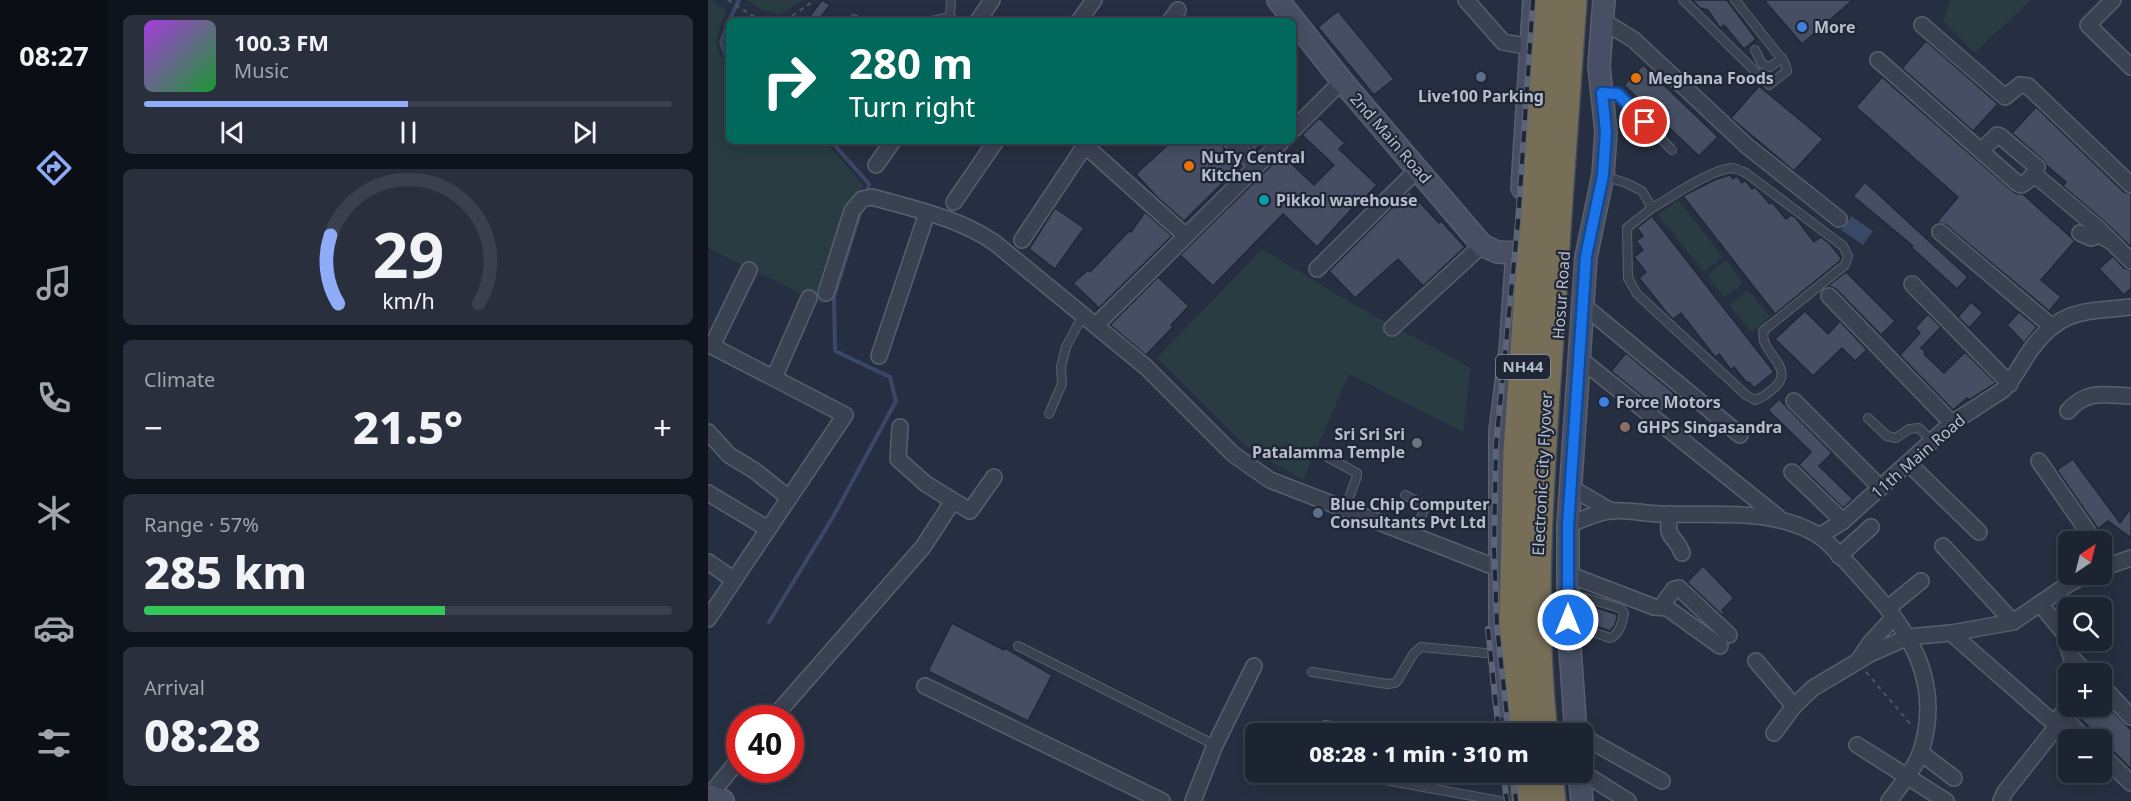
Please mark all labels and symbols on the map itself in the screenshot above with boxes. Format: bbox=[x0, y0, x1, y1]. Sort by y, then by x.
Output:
place label: More bbox=[1814, 16, 1855, 38]
marker: More bbox=[1795, 20, 1809, 34]
place label: Meghana Foods bbox=[1648, 67, 1774, 89]
marker: Live100 Parking bbox=[1474, 70, 1488, 84]
marker: Meghana Foods bbox=[1629, 71, 1643, 85]
place label: Live100 Parking bbox=[1418, 85, 1544, 107]
street label: 2nd Main Road bbox=[1346, 88, 1436, 188]
pin bbox=[1619, 96, 1670, 147]
place label: NuTy Central Kitchen bbox=[1201, 146, 1305, 186]
marker: NuTy Central Kitchen bbox=[1182, 159, 1196, 173]
place label: Pikkol warehouse bbox=[1276, 189, 1418, 211]
marker: Pikkol warehouse bbox=[1257, 193, 1271, 207]
street label: Hosur Road bbox=[1547, 250, 1575, 340]
road number: NH44 bbox=[1496, 355, 1550, 379]
street label: Electronic City Flyover bbox=[1527, 391, 1557, 556]
place label: Force Motors bbox=[1616, 391, 1721, 413]
marker: Force Motors bbox=[1597, 395, 1611, 409]
street label: 11th Main Road bbox=[1866, 409, 1970, 503]
place label: GHPS Singasandra bbox=[1637, 416, 1782, 438]
marker: GHPS Singasandra bbox=[1618, 420, 1632, 434]
place label: Sri Sri Sri Patalamma Temple bbox=[1252, 423, 1405, 463]
marker: Sri Sri Sri Patalamma Temple bbox=[1410, 436, 1424, 450]
place label: Blue Chip Computer Consultants Pvt Ltd bbox=[1330, 493, 1489, 533]
marker: Blue Chip Computer Consultants Pvt Ltd bbox=[1311, 506, 1325, 520]
north arrow bbox=[2058, 531, 2112, 585]
position arrow bbox=[1536, 588, 1600, 652]
speed limit sign: 40 bbox=[726, 705, 804, 783]

